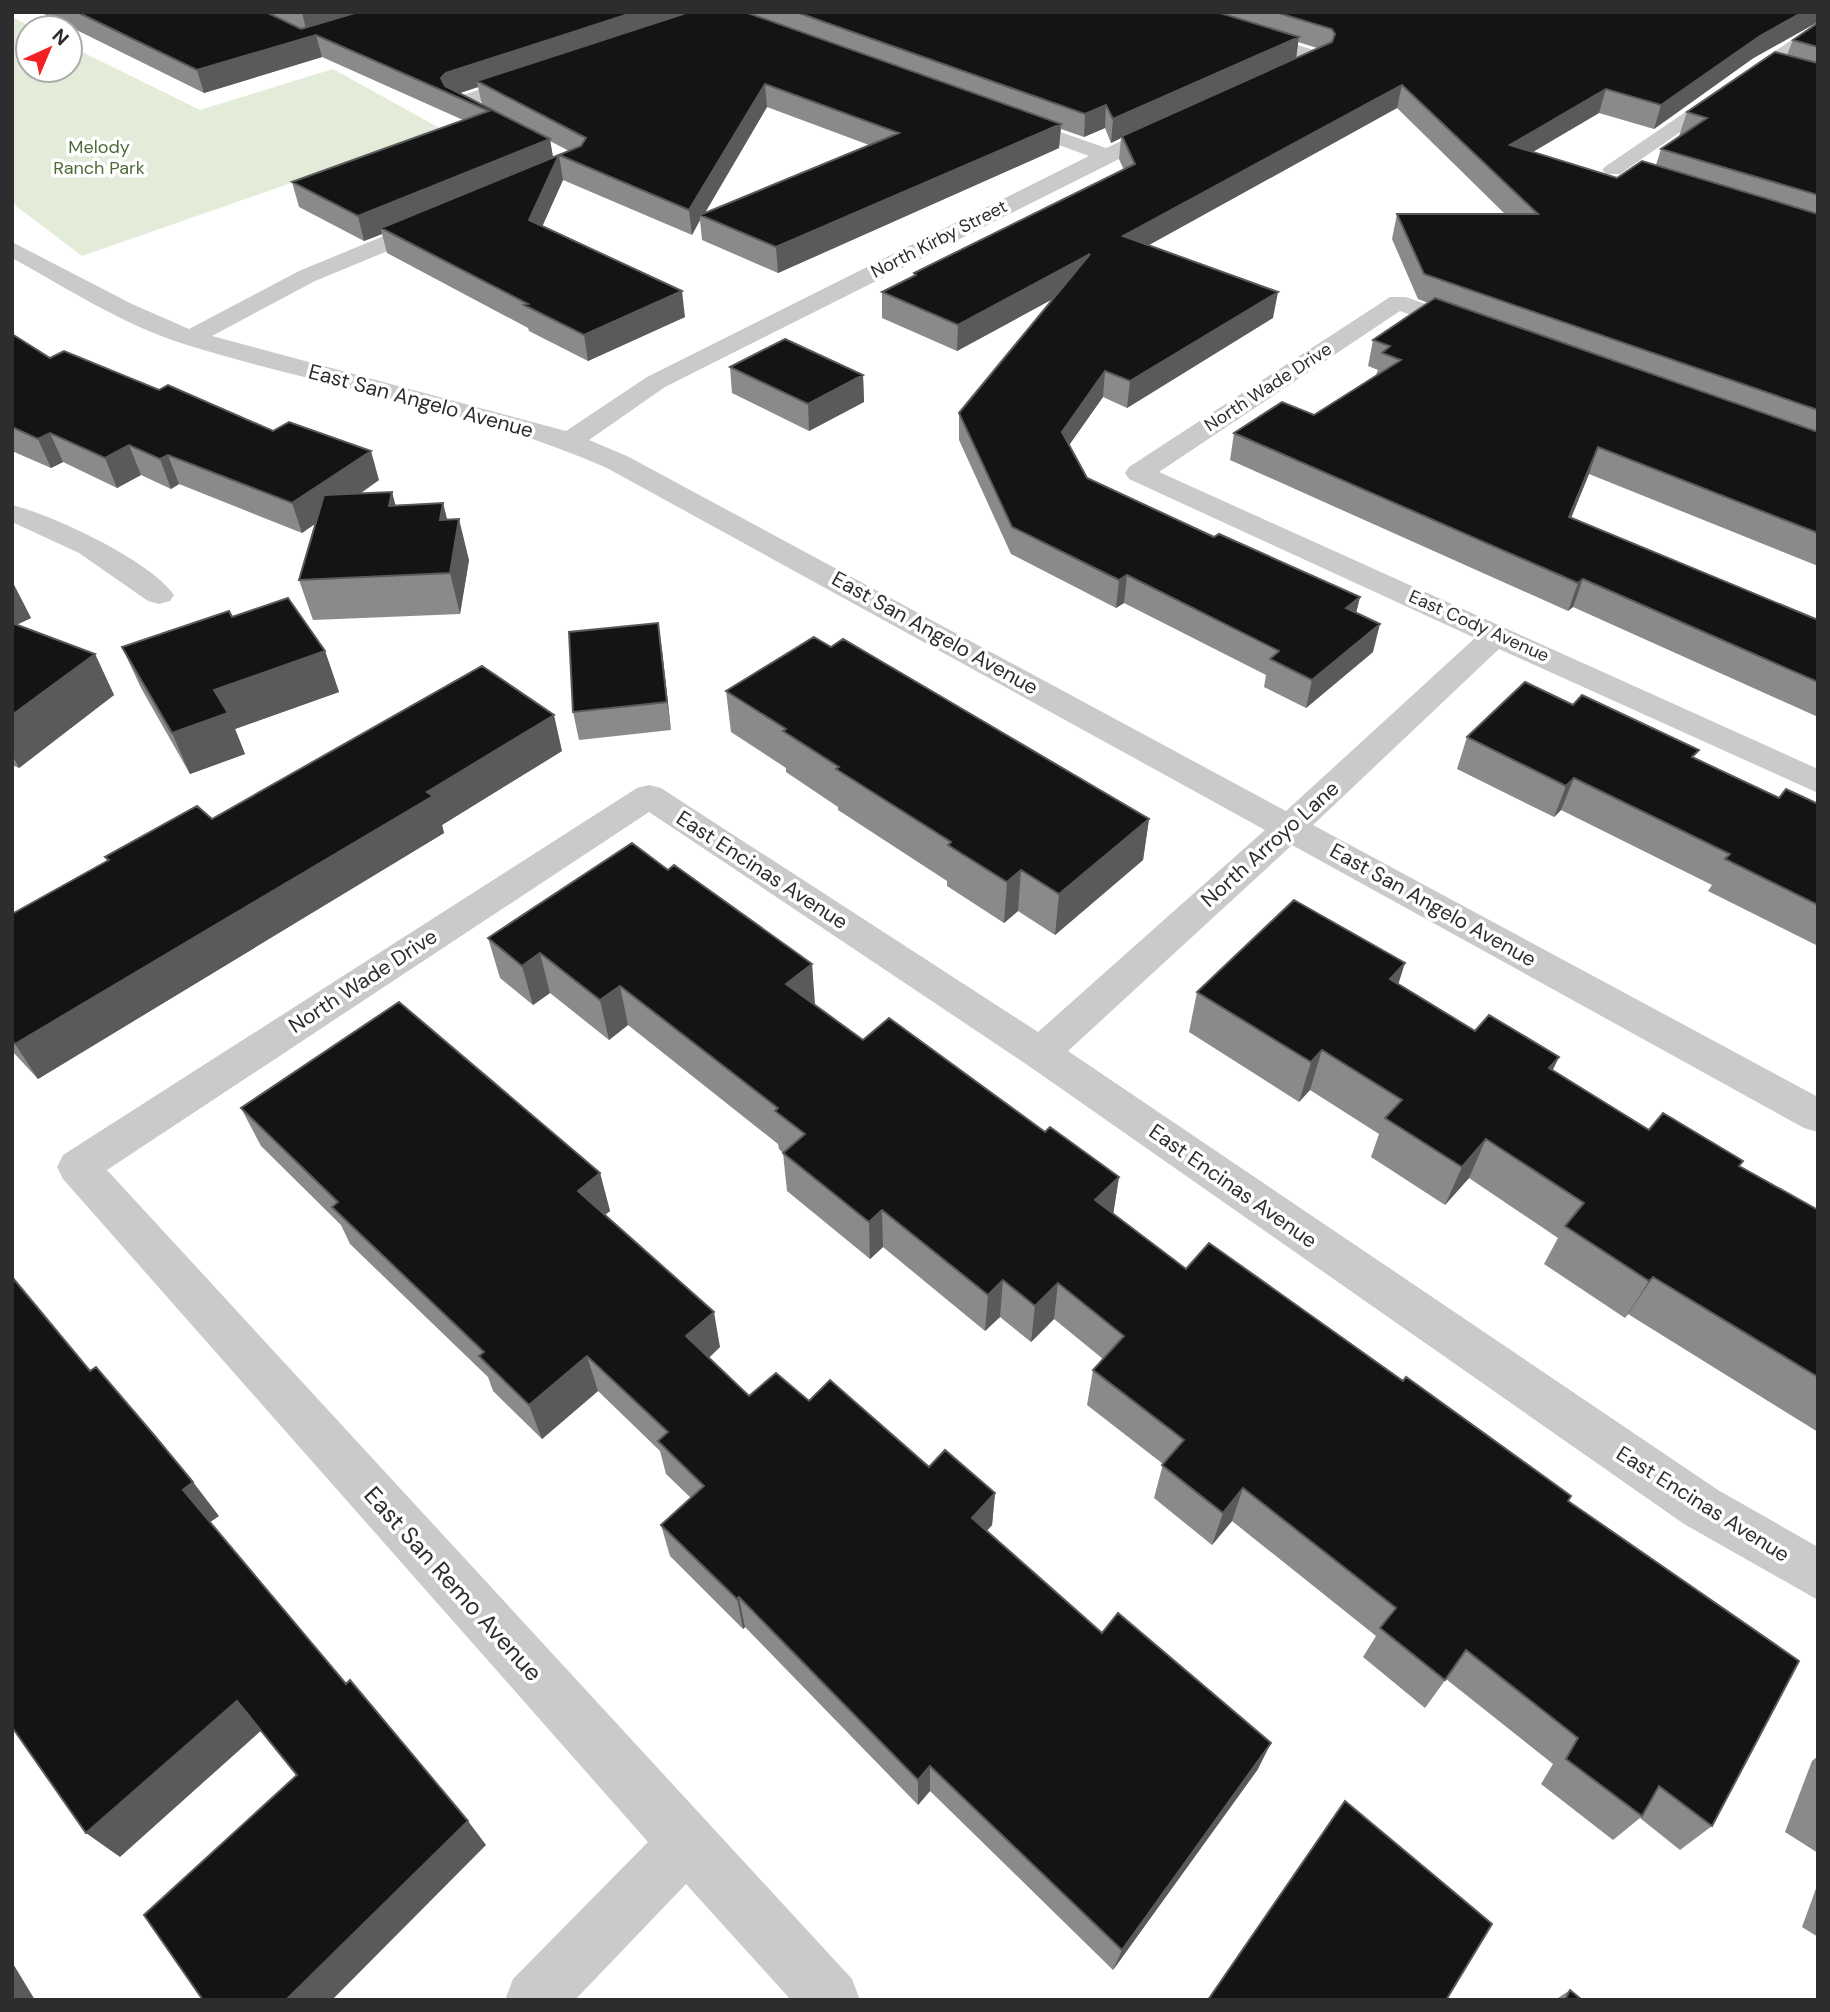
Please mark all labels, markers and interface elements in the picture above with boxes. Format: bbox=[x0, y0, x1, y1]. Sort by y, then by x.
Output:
north arrow bbox=[14, 14, 84, 84]
text: N bbox=[47, 23, 74, 51]
park label: Melody Ranch Park bbox=[53, 135, 145, 180]
street label: North Kirby Street bbox=[867, 194, 1011, 284]
street label: North Wade Drive bbox=[1200, 337, 1336, 437]
street label: East San Angelo Avenue bbox=[305, 357, 537, 445]
street label: East San Angelo Avenue bbox=[827, 565, 1043, 701]
street label: East Cody Avenue bbox=[1405, 584, 1553, 668]
street label: North Arroyo Lane bbox=[1195, 774, 1345, 913]
street label: East Encinas Avenue bbox=[671, 804, 853, 936]
street label: East San Angelo Avenue bbox=[1325, 837, 1541, 973]
street label: North Wade Drive bbox=[283, 922, 443, 1040]
street label: East Encinas Avenue bbox=[1143, 1117, 1323, 1255]
street label: East Encinas Avenue bbox=[1611, 1439, 1795, 1569]
street label: East San Remo Avenue bbox=[358, 1480, 549, 1688]

